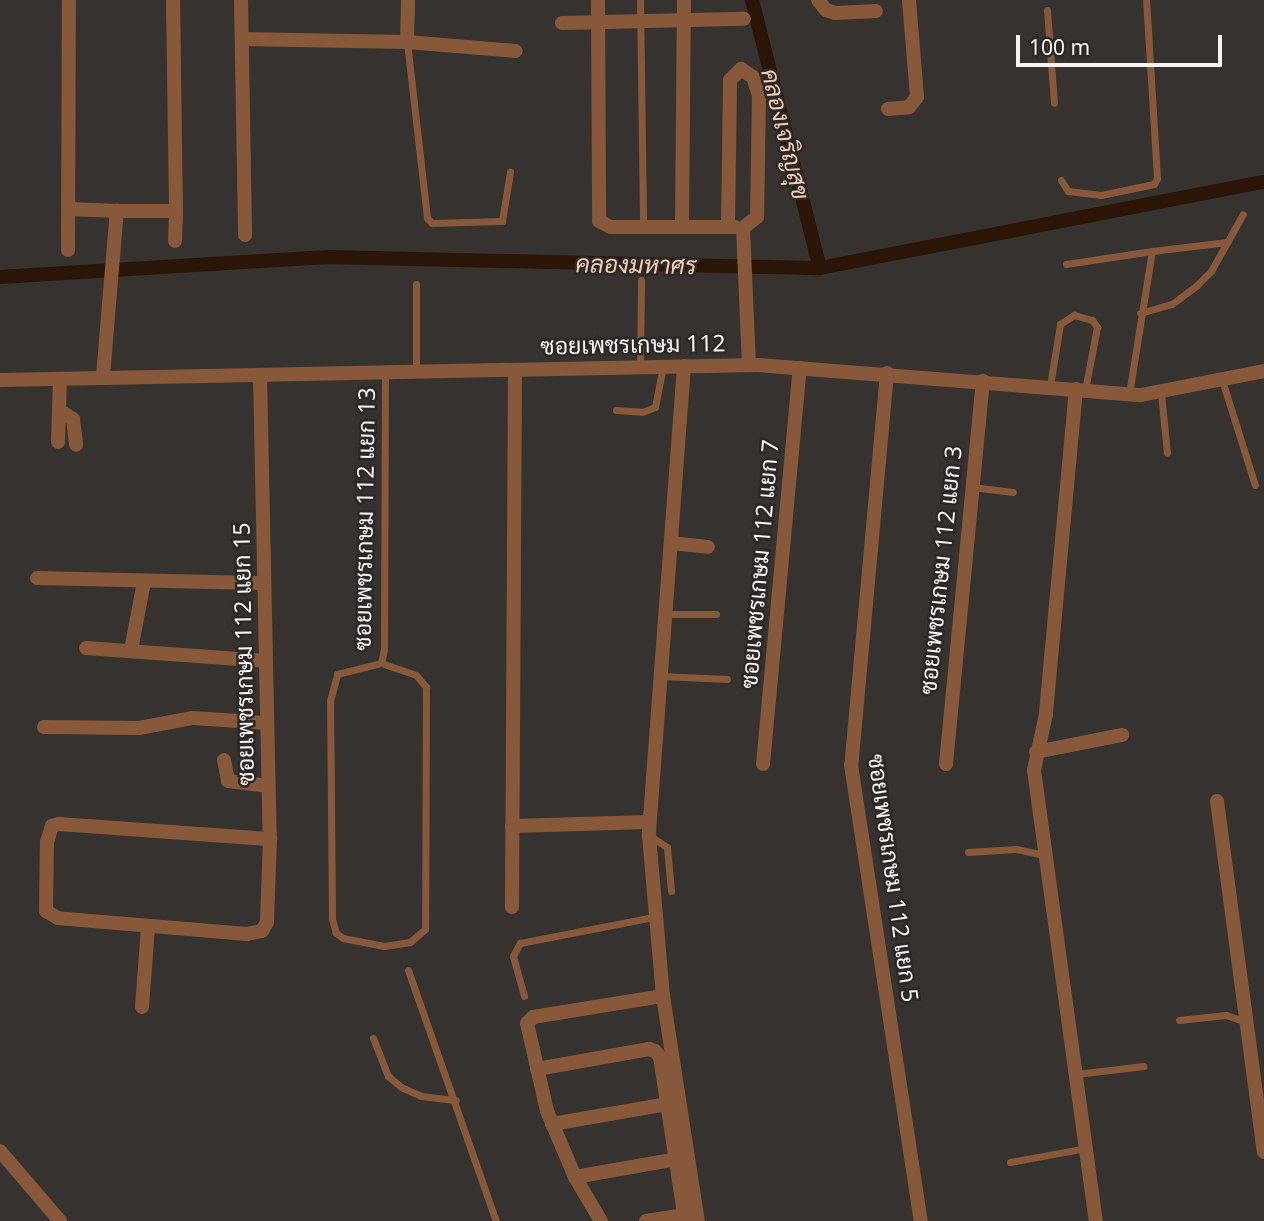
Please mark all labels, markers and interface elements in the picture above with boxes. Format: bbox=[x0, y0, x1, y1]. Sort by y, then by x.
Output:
scale bar bbox=[1019, 21, 1226, 65]
text: 100 m bbox=[1029, 33, 1090, 61]
water label: คลองเจริญสุข bbox=[756, 66, 816, 202]
water label: คลองมหาศร bbox=[575, 249, 697, 279]
street label: ซอยเพชรเกษม 112 bbox=[540, 329, 726, 359]
street label: ซอยเพชรเกษม 112 แยก 13 bbox=[348, 387, 380, 651]
street label: ซอยเพชรเกษม 112 แยก 7 bbox=[734, 438, 784, 690]
street label: ซอยเพชรเกษม 112 แยก 3 bbox=[913, 444, 967, 696]
street label: ซอยเพชรเกษม 112 แยก 15 bbox=[227, 522, 259, 786]
street label: ซอยเพชรเกษม 112 แยก 5 bbox=[863, 752, 925, 1004]

